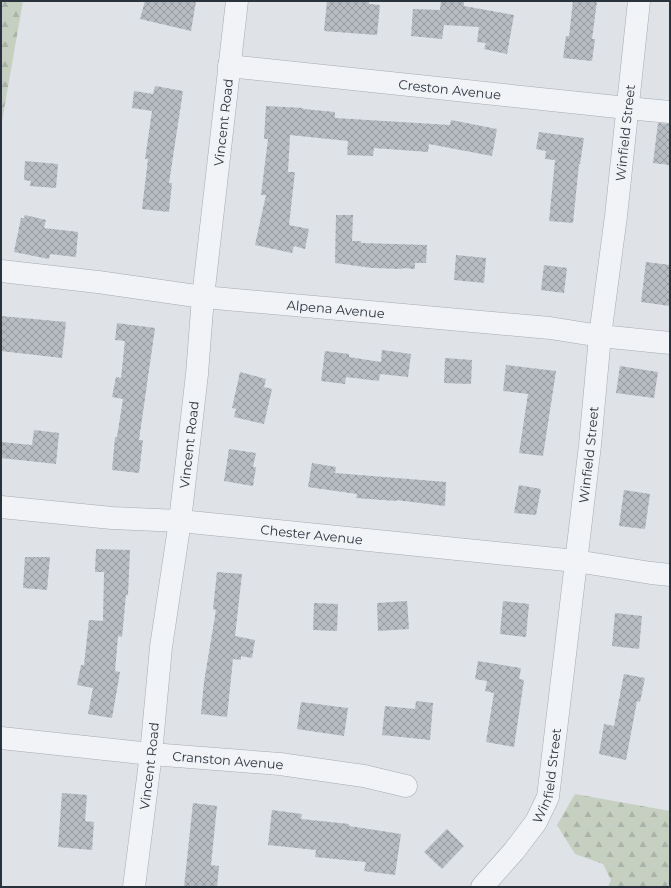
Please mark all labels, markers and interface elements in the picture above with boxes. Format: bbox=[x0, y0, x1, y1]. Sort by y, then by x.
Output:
street label: Creston Avenue bbox=[398, 76, 502, 103]
street label: Vincent Road bbox=[210, 78, 236, 167]
street label: Winfield Street bbox=[612, 84, 638, 182]
street label: Alpena Avenue bbox=[286, 297, 386, 321]
street label: Vincent Road bbox=[176, 400, 202, 489]
street label: Winfield Street bbox=[575, 406, 602, 504]
street label: Chester Avenue bbox=[260, 521, 364, 547]
street label: Vincent Road bbox=[136, 722, 162, 811]
street label: Winfield Street bbox=[529, 727, 564, 826]
street label: Cranston Avenue bbox=[172, 748, 284, 772]

